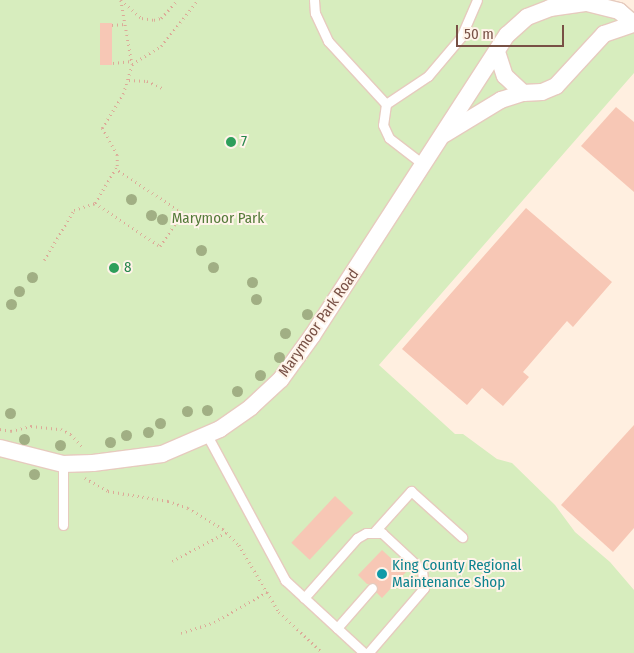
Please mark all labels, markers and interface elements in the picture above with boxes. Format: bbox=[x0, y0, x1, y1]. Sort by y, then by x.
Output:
scale bar bbox=[459, 15, 566, 47]
text: 50 m bbox=[464, 25, 494, 43]
place label: 7 bbox=[241, 133, 247, 151]
marker: 7 bbox=[225, 136, 237, 148]
park label: Marymoor Park bbox=[172, 210, 264, 228]
place label: 8 bbox=[124, 259, 131, 277]
marker: 8 bbox=[108, 262, 120, 274]
street label: Marymoor Park Road bbox=[275, 266, 363, 380]
place label: King County Regional Maintenance Shop bbox=[392, 556, 521, 591]
marker: King County Regional Maintenance Shop bbox=[376, 568, 388, 580]

